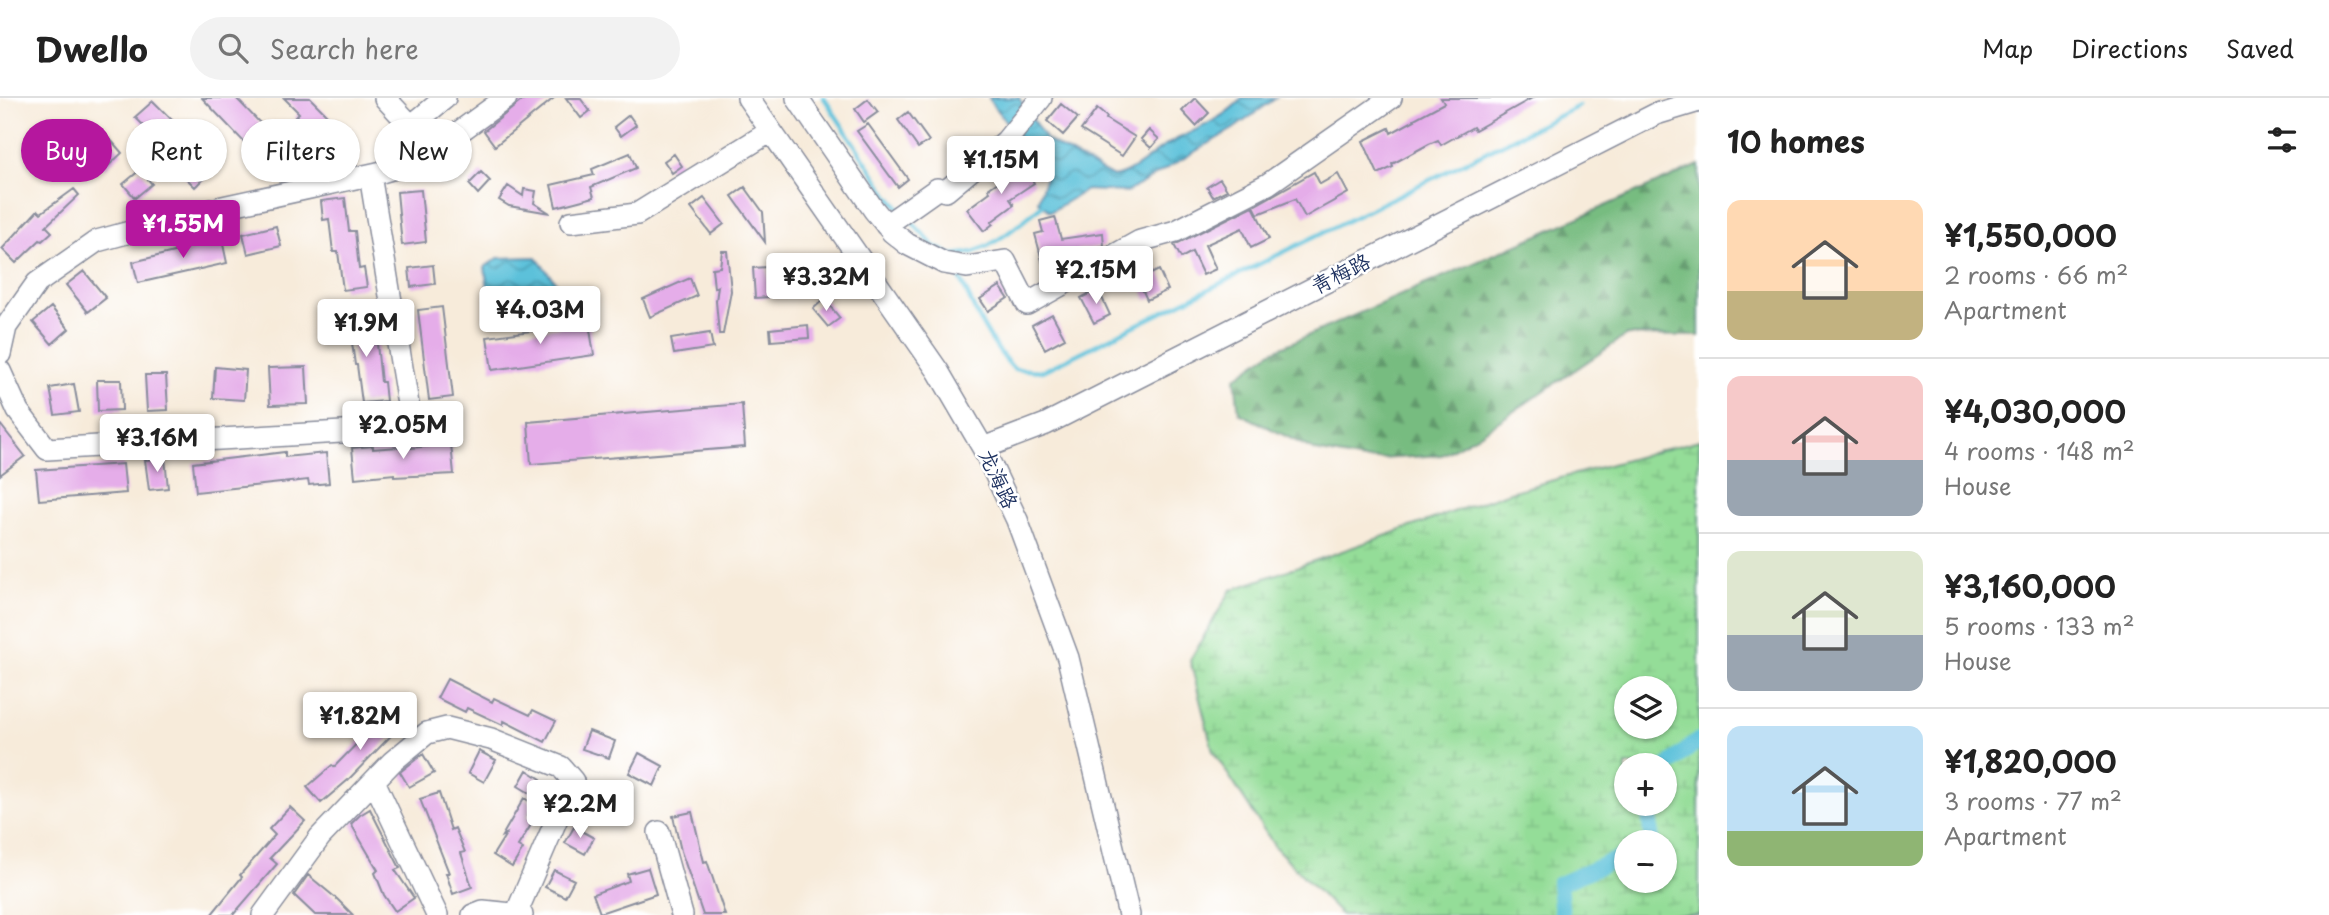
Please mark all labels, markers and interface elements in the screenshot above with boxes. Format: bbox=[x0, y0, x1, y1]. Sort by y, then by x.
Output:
search box bbox=[190, 17, 680, 80]
text: Dwello bbox=[35, 23, 148, 73]
icon: search bbox=[214, 29, 252, 67]
text: Search here bbox=[270, 29, 419, 68]
text: Map bbox=[1982, 30, 2033, 66]
text: Directions bbox=[2071, 30, 2188, 66]
text: Saved bbox=[2226, 30, 2294, 66]
text: 10 homes bbox=[1727, 118, 1865, 163]
chip: Buy bbox=[21, 119, 112, 182]
chip: Rent bbox=[126, 119, 227, 182]
chip: Filters bbox=[241, 119, 360, 182]
chip: New bbox=[374, 119, 472, 182]
icon: filters bbox=[2263, 121, 2301, 159]
pin: ¥1.15M bbox=[944, 136, 1058, 196]
text: ¥1.15M bbox=[963, 141, 1039, 176]
pin: ¥1.55M bbox=[126, 200, 240, 260]
text: ¥1.55M bbox=[142, 205, 224, 240]
text: ¥1,550,000 bbox=[1944, 212, 2117, 257]
icon: home bbox=[1783, 228, 1867, 312]
street label: 青梅路 bbox=[1305, 244, 1375, 301]
pin: ¥2.15M bbox=[1039, 246, 1153, 306]
text: ¥2.15M bbox=[1055, 251, 1137, 286]
pin: ¥3.32M bbox=[769, 254, 883, 313]
text: 2 rooms · 66 m² bbox=[1944, 257, 2128, 292]
text: ¥3.32M bbox=[782, 258, 870, 293]
pin: ¥4.03M bbox=[483, 286, 597, 346]
text: ¥4.03M bbox=[495, 291, 585, 326]
text: Apartment bbox=[1944, 292, 2067, 327]
pin: ¥1.9M bbox=[317, 300, 415, 359]
text: ¥1.9M bbox=[333, 304, 399, 339]
text: ¥4,030,000 bbox=[1944, 388, 2126, 433]
pin: ¥2.05M bbox=[346, 402, 460, 461]
icon: home bbox=[1783, 404, 1867, 488]
text: ¥2.05M bbox=[358, 406, 448, 441]
pin: ¥3.16M bbox=[100, 414, 214, 474]
text: ¥3.16M bbox=[116, 419, 198, 454]
text: 4 rooms · 148 m² bbox=[1944, 433, 2135, 468]
street label: 龙海路 bbox=[972, 443, 1028, 513]
text: House bbox=[1944, 468, 2011, 503]
text: ¥3,160,000 bbox=[1944, 563, 2116, 608]
icon: home bbox=[1783, 579, 1867, 663]
text: 5 rooms · 133 m² bbox=[1944, 608, 2135, 643]
text: House bbox=[1944, 643, 2011, 678]
map controls bbox=[1614, 676, 1677, 893]
button: layers bbox=[1614, 676, 1677, 739]
pin: ¥1.82M bbox=[303, 692, 417, 752]
text: ¥1.82M bbox=[319, 697, 401, 732]
text: ¥1,820,000 bbox=[1944, 738, 2117, 783]
button: + bbox=[1614, 753, 1677, 816]
icon: home bbox=[1783, 754, 1867, 838]
pin: ¥2.2M bbox=[531, 780, 629, 840]
text: 3 rooms · 77 m² bbox=[1944, 783, 2122, 818]
text: ¥2.2M bbox=[543, 785, 617, 820]
text: Apartment bbox=[1944, 818, 2067, 853]
button: − bbox=[1614, 830, 1677, 893]

